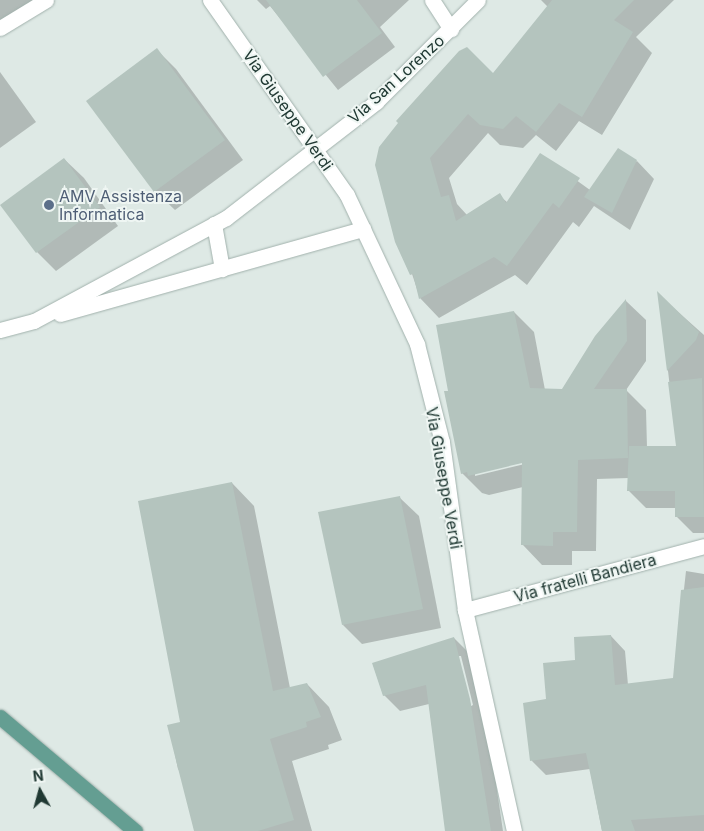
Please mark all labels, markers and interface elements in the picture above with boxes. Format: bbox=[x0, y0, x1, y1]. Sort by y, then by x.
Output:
street label: Via San Lorenzo bbox=[344, 31, 448, 127]
street label: Via Giuseppe Verdi bbox=[239, 46, 337, 174]
place label: AMV Assistenza Informatica bbox=[59, 186, 182, 224]
marker: AMV Assistenza Informatica bbox=[43, 199, 55, 211]
street label: Via Giuseppe Verdi bbox=[422, 405, 466, 551]
street label: Via fratelli Bandiera bbox=[512, 550, 658, 606]
north arrow bbox=[15, 766, 65, 816]
text: N bbox=[32, 767, 44, 785]

